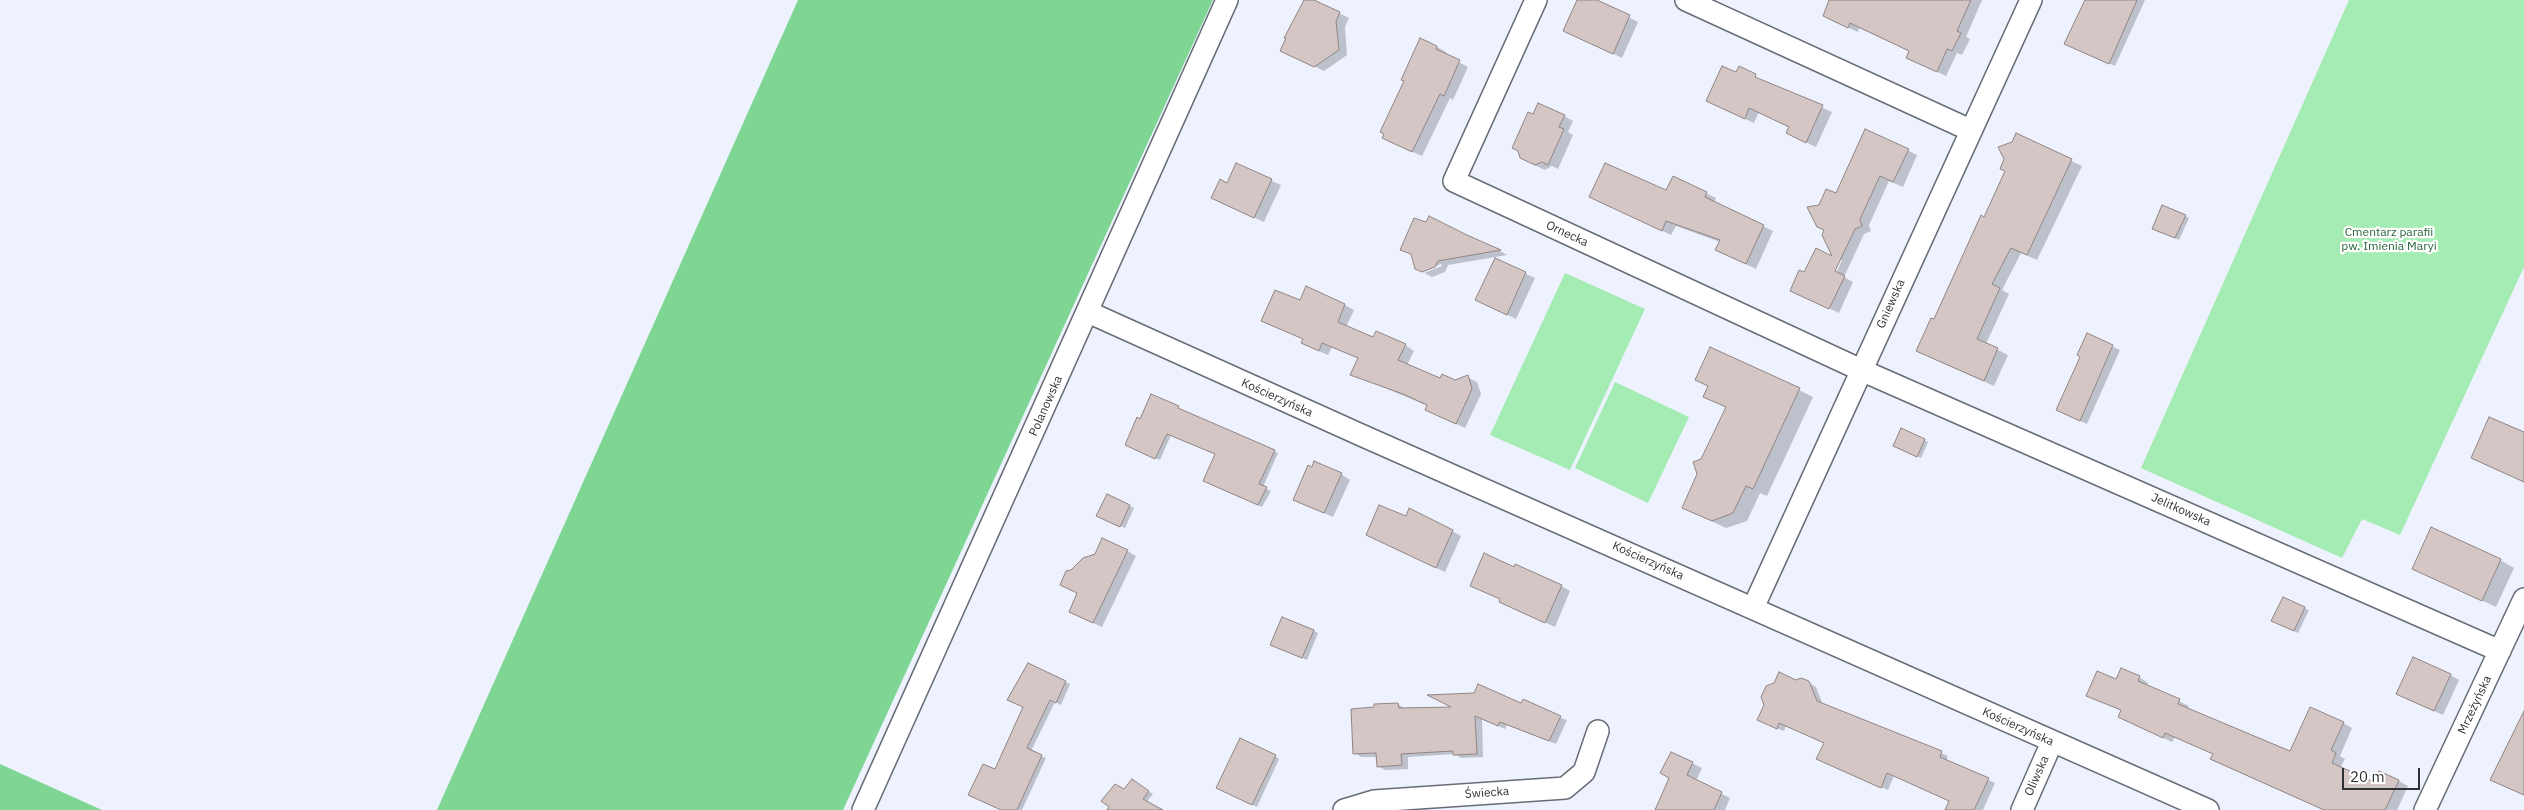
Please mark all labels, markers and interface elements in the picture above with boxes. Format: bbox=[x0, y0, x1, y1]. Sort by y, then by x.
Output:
street label: Ornecka bbox=[1544, 218, 1590, 250]
park label: Cmentarz parafii pw. Imienia Maryi bbox=[2341, 226, 2437, 254]
street label: Gniewska bbox=[1874, 277, 1908, 331]
street label: Polanowska bbox=[1026, 374, 1066, 438]
street label: Kościerzyńska bbox=[1239, 376, 1315, 420]
street label: Jelitkowska bbox=[2149, 490, 2213, 530]
street label: Kościerzyńska bbox=[1610, 539, 1686, 583]
street label: Mrzeżyńska bbox=[2455, 673, 2495, 737]
street label: Kościerzyńska bbox=[1980, 705, 2056, 749]
street label: Oliwska bbox=[2022, 754, 2052, 798]
scale bar bbox=[2344, 758, 2422, 790]
text: 20 m bbox=[2350, 767, 2385, 786]
street label: Świecka bbox=[1464, 784, 1510, 802]

